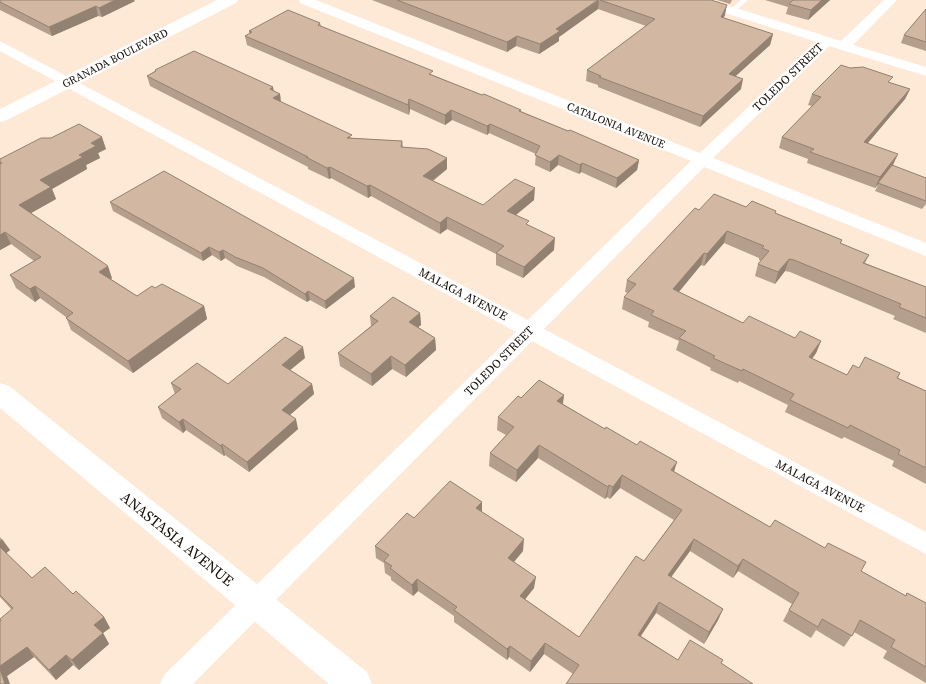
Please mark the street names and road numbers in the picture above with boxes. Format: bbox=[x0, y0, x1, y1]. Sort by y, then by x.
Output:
street label: GRANADA BOULEVARD bbox=[60, 25, 171, 92]
street label: TOLEDO STREET bbox=[749, 39, 827, 115]
street label: CATALONIA AVENUE bbox=[564, 99, 668, 152]
street label: MALAGA AVENUE bbox=[416, 264, 510, 324]
street label: TOLEDO STREET bbox=[461, 322, 538, 399]
street label: MALAGA AVENUE bbox=[773, 456, 867, 516]
street label: ANASTASIA AVENUE bbox=[116, 486, 238, 591]

